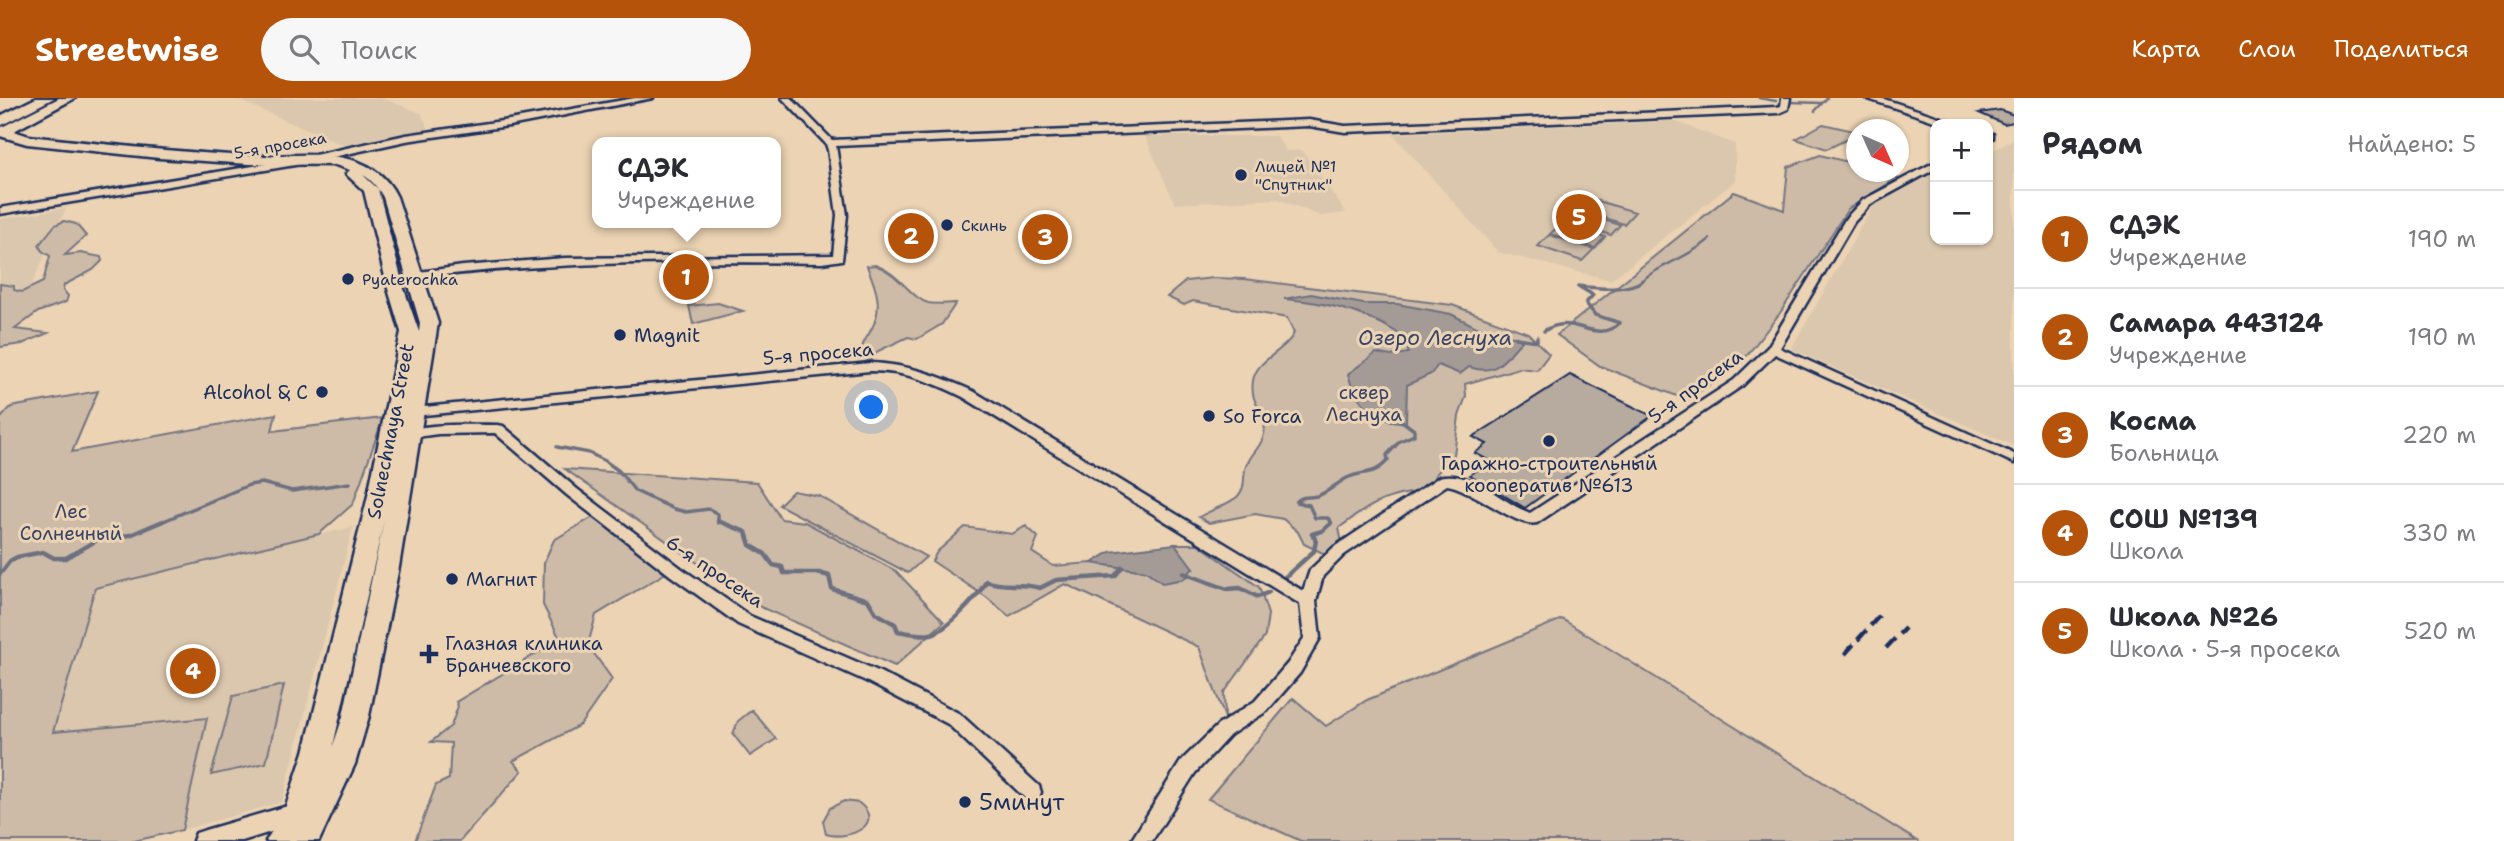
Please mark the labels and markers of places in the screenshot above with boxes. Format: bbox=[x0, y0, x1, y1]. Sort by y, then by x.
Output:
place label: Лицей №1 "Спутник" bbox=[1255, 156, 1337, 195]
marker: Лицей №1 "Спутник" bbox=[1233, 167, 1249, 183]
pin: 5 bbox=[1556, 191, 1602, 243]
pin: 2 bbox=[888, 210, 934, 262]
pin: 3 bbox=[1022, 211, 1068, 263]
place label: Скинь bbox=[961, 215, 1007, 236]
marker: Скинь bbox=[939, 217, 955, 233]
pin: 1 bbox=[663, 251, 709, 303]
place label: Pyaterochka bbox=[362, 269, 458, 290]
marker: Pyaterochka bbox=[340, 271, 356, 287]
place label: Magnit bbox=[634, 323, 700, 348]
marker: Magnit bbox=[612, 327, 628, 343]
place label: Alcohol & C bbox=[203, 380, 308, 405]
marker: Alcohol & C bbox=[314, 384, 330, 400]
place label: So Forca bbox=[1223, 404, 1302, 429]
marker: So Forca bbox=[1201, 408, 1217, 424]
marker: Гаражно-строительный кооператив №613 bbox=[1541, 433, 1557, 449]
place label: Гаражно-строительный кооператив №613 bbox=[1441, 451, 1657, 498]
place label: Магнит bbox=[466, 567, 537, 592]
marker: Магнит bbox=[444, 571, 460, 587]
place label: Глазная клиника Бранчевского bbox=[445, 631, 603, 678]
marker: Глазная клиника Бранчевского bbox=[419, 644, 439, 664]
pin: 4 bbox=[170, 645, 216, 697]
place label: 5минут bbox=[979, 787, 1064, 817]
marker: 5минут bbox=[957, 794, 973, 810]

